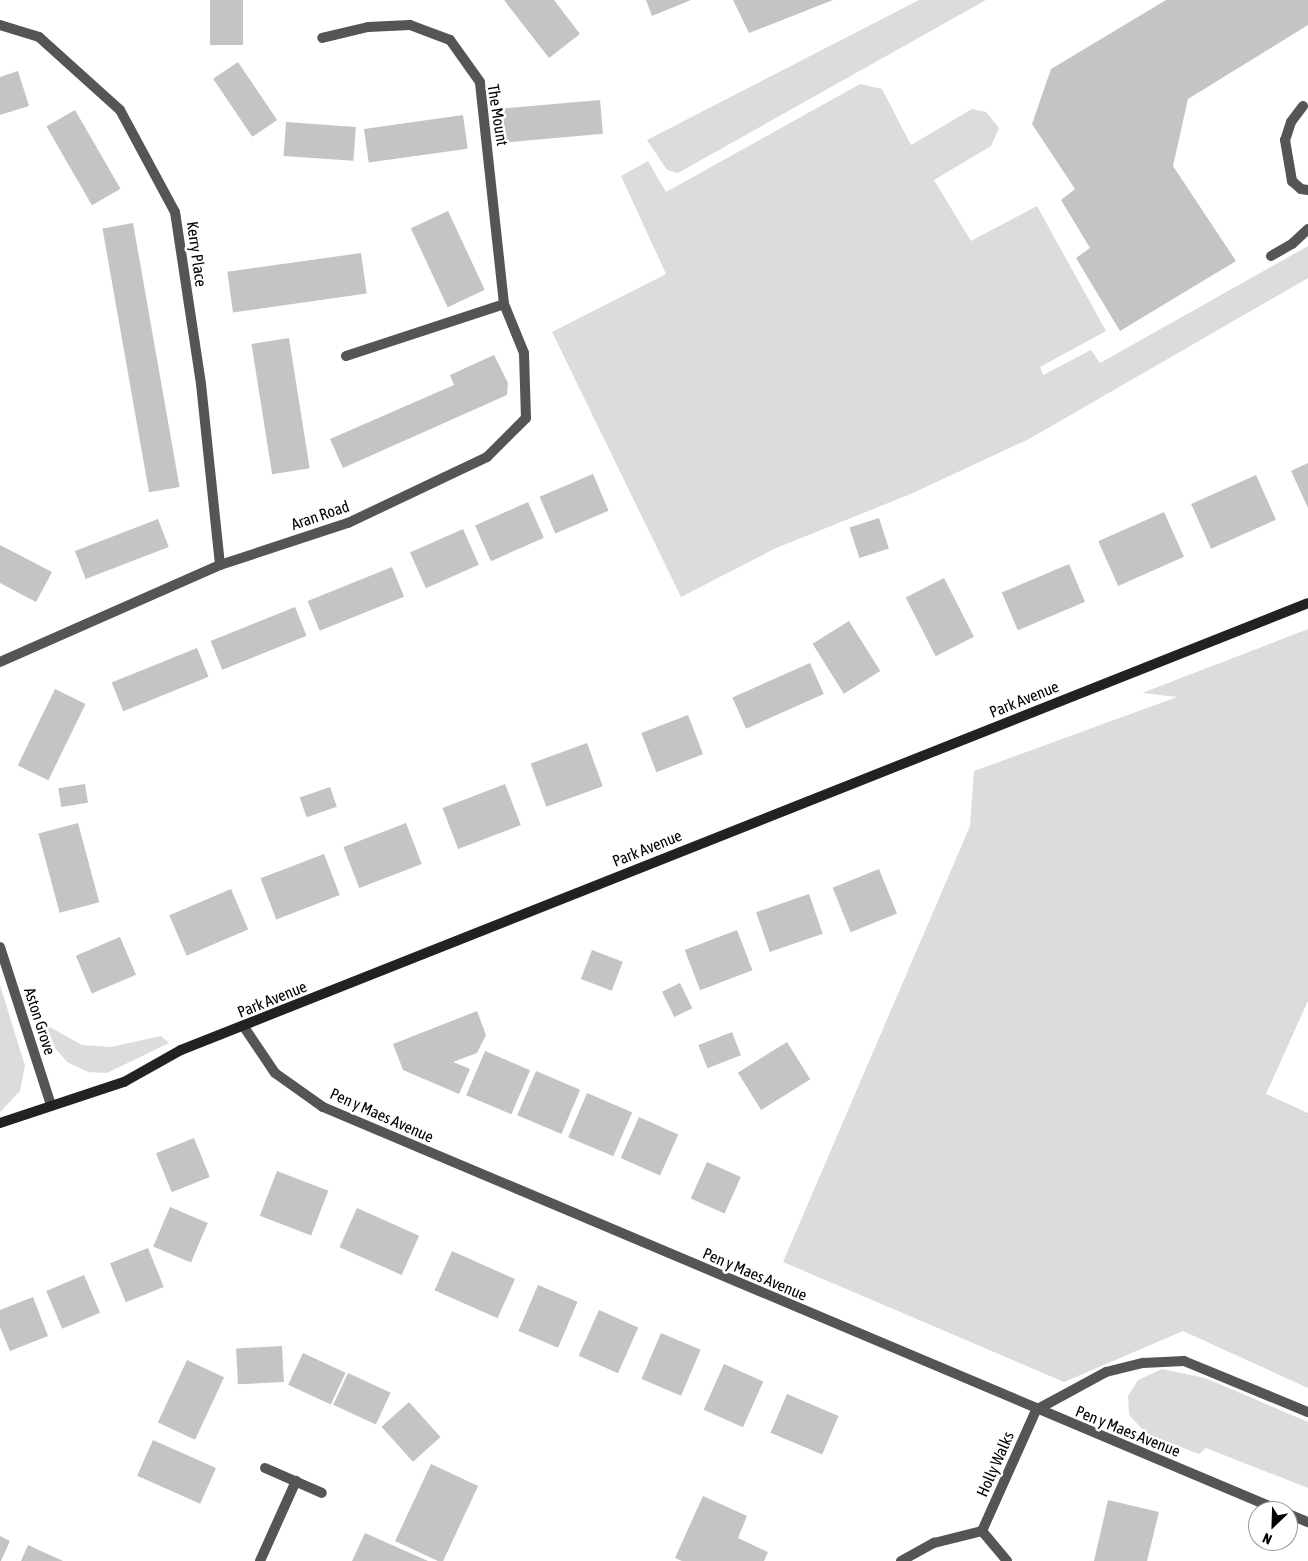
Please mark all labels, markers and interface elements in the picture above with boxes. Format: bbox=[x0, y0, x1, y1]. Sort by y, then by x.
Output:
street label: The Mount bbox=[484, 83, 512, 147]
street label: Kerry Place bbox=[183, 220, 211, 288]
street label: Aran Road bbox=[288, 496, 352, 534]
street label: Park Avenue bbox=[986, 676, 1062, 722]
street label: Park Avenue bbox=[609, 825, 685, 871]
street label: Park Avenue bbox=[234, 976, 310, 1022]
street label: Aston Grove bbox=[20, 985, 60, 1057]
street label: Pen y Maes Avenue bbox=[327, 1084, 437, 1146]
street label: Pen y Maes Avenue bbox=[700, 1243, 810, 1305]
street label: Pen y Maes Avenue bbox=[1073, 1401, 1183, 1461]
street label: Holly Walks bbox=[972, 1428, 1018, 1500]
north arrow bbox=[1248, 1501, 1298, 1551]
text: N bbox=[1260, 1530, 1274, 1548]

